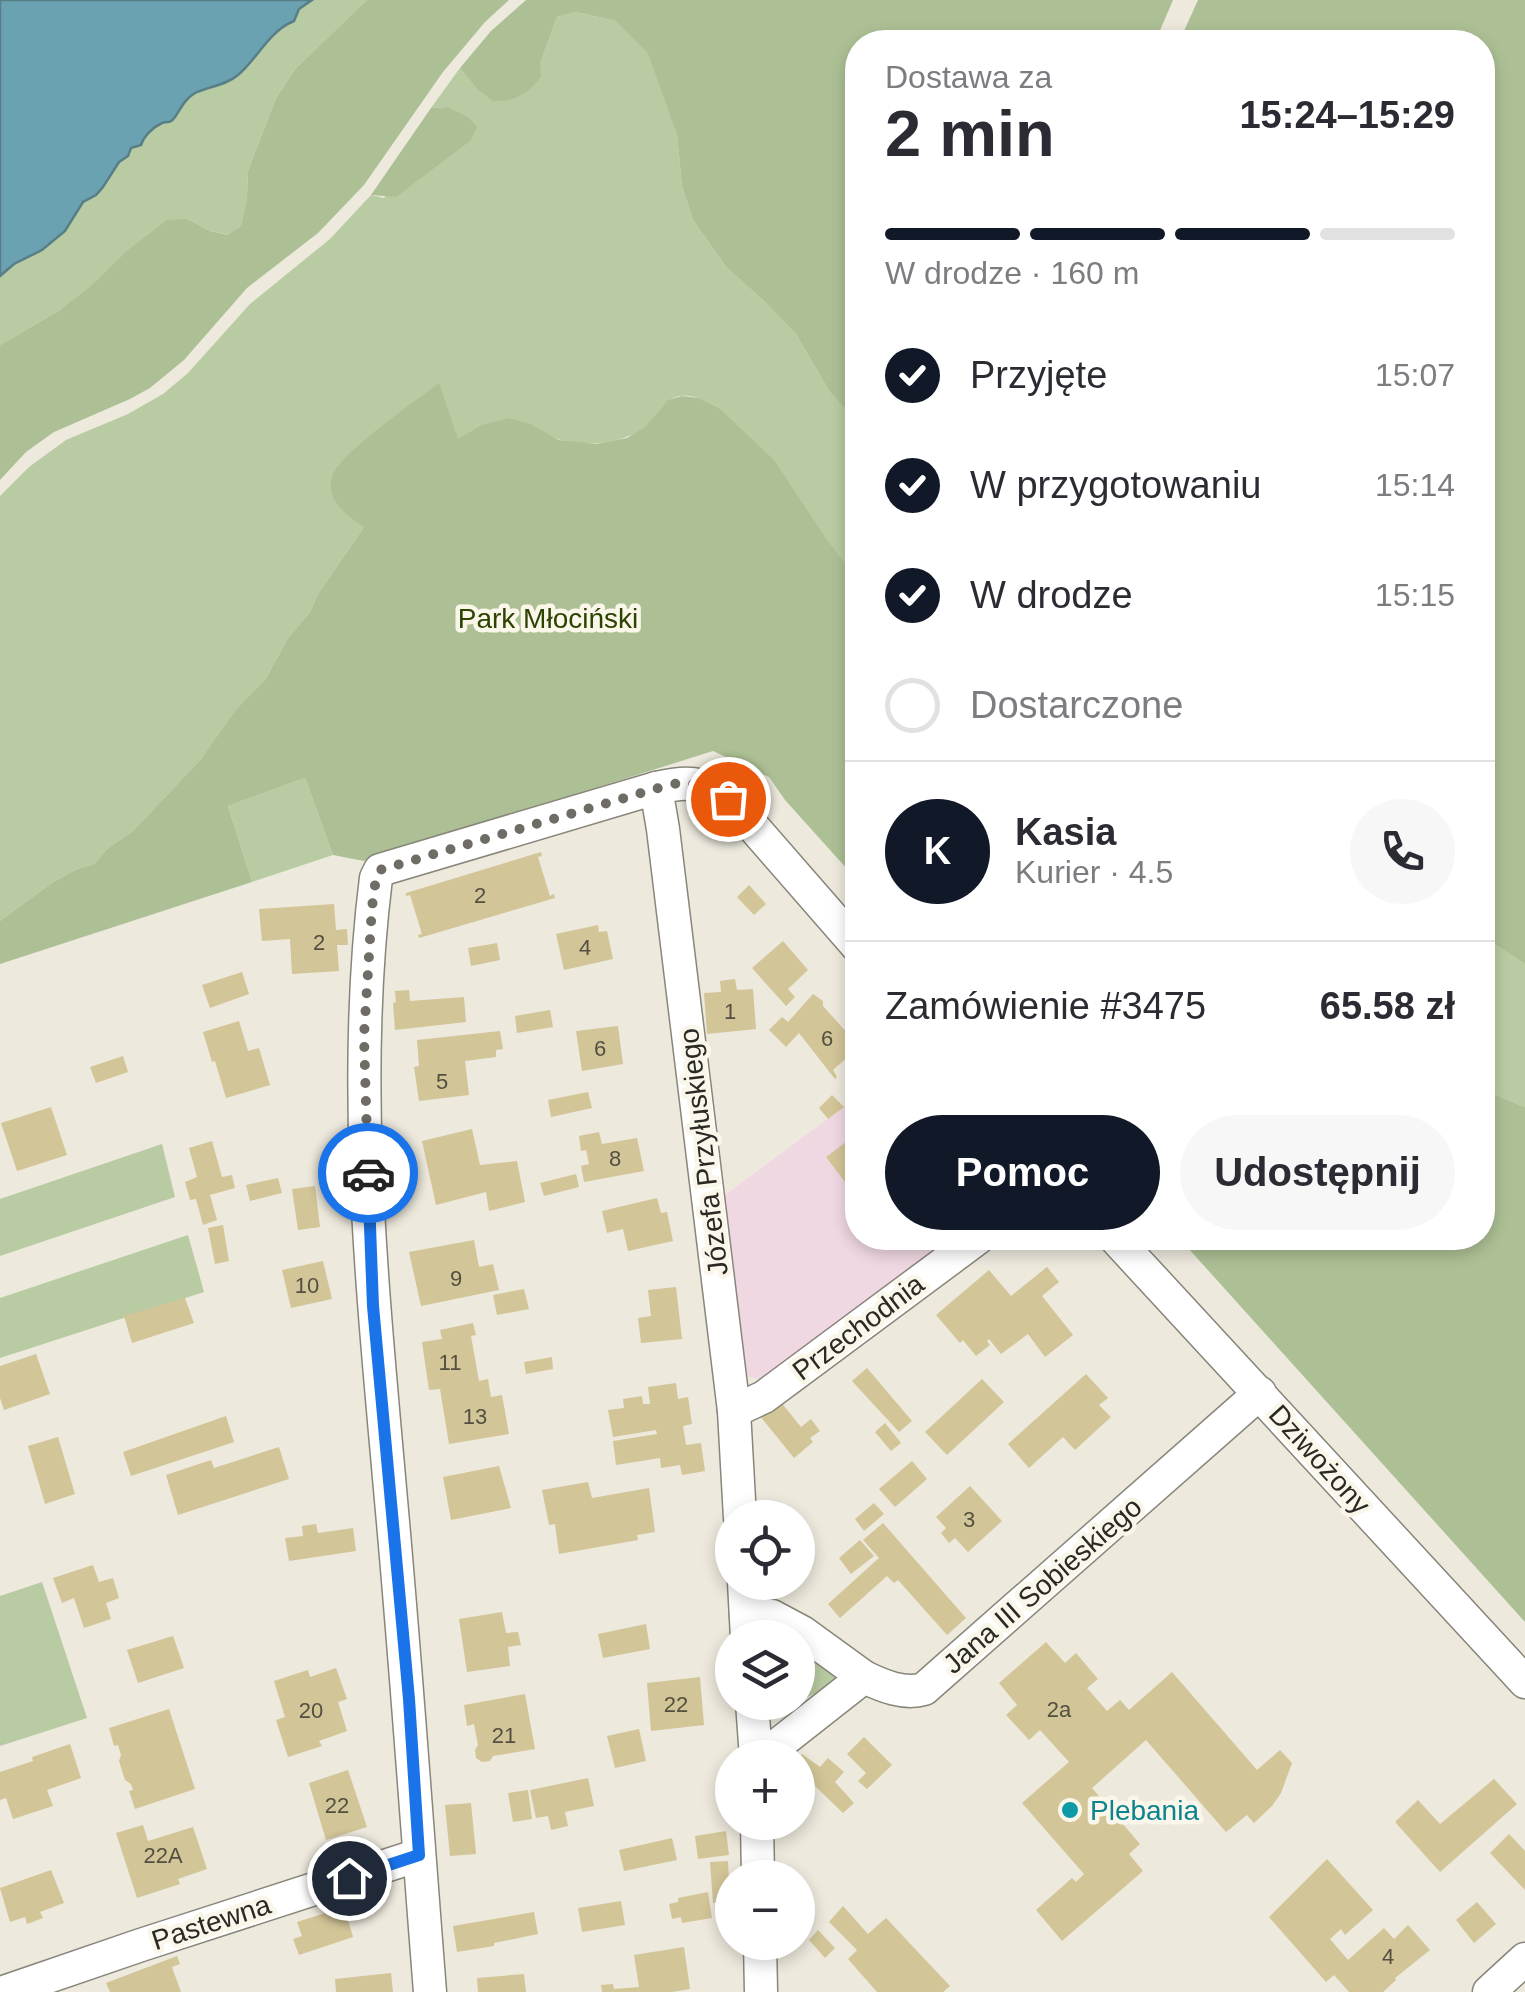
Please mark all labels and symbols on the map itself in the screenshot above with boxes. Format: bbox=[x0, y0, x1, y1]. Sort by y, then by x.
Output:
park label: Park Młociński bbox=[458, 603, 638, 634]
pin bbox=[686, 757, 771, 842]
house number: 2 bbox=[474, 883, 486, 908]
house number: 2 bbox=[313, 930, 325, 955]
house number: 4 bbox=[579, 935, 591, 960]
house number: 1 bbox=[724, 999, 736, 1024]
street label: Józefa Przyłuskiego bbox=[673, 1026, 734, 1277]
house number: 6 bbox=[821, 1026, 833, 1051]
house number: 6 bbox=[594, 1036, 606, 1061]
house number: 5 bbox=[436, 1069, 448, 1094]
courier bbox=[318, 1123, 418, 1223]
house number: 8 bbox=[609, 1146, 621, 1171]
house number: 9 bbox=[450, 1266, 462, 1291]
street label: Przechodnia bbox=[787, 1268, 930, 1387]
house number: 10 bbox=[295, 1273, 319, 1298]
house number: 11 bbox=[439, 1350, 461, 1375]
street label: Dziwożony bbox=[1263, 1399, 1376, 1520]
house number: 13 bbox=[463, 1404, 487, 1429]
street label: Jana III Sobieskiego bbox=[937, 1491, 1148, 1680]
house number: 3 bbox=[963, 1507, 975, 1532]
house number: 22 bbox=[664, 1692, 688, 1717]
house number: 2a bbox=[1047, 1697, 1072, 1722]
house number: 20 bbox=[299, 1698, 323, 1723]
house number: 21 bbox=[492, 1723, 516, 1748]
house number: 22 bbox=[325, 1793, 349, 1818]
place label: Plebania bbox=[1090, 1795, 1199, 1826]
marker: Plebania bbox=[1059, 1799, 1081, 1821]
pin bbox=[307, 1836, 392, 1921]
house number: 22A bbox=[143, 1843, 183, 1868]
street label: Pastewna bbox=[148, 1889, 275, 1956]
house number: 4 bbox=[1382, 1944, 1394, 1969]

